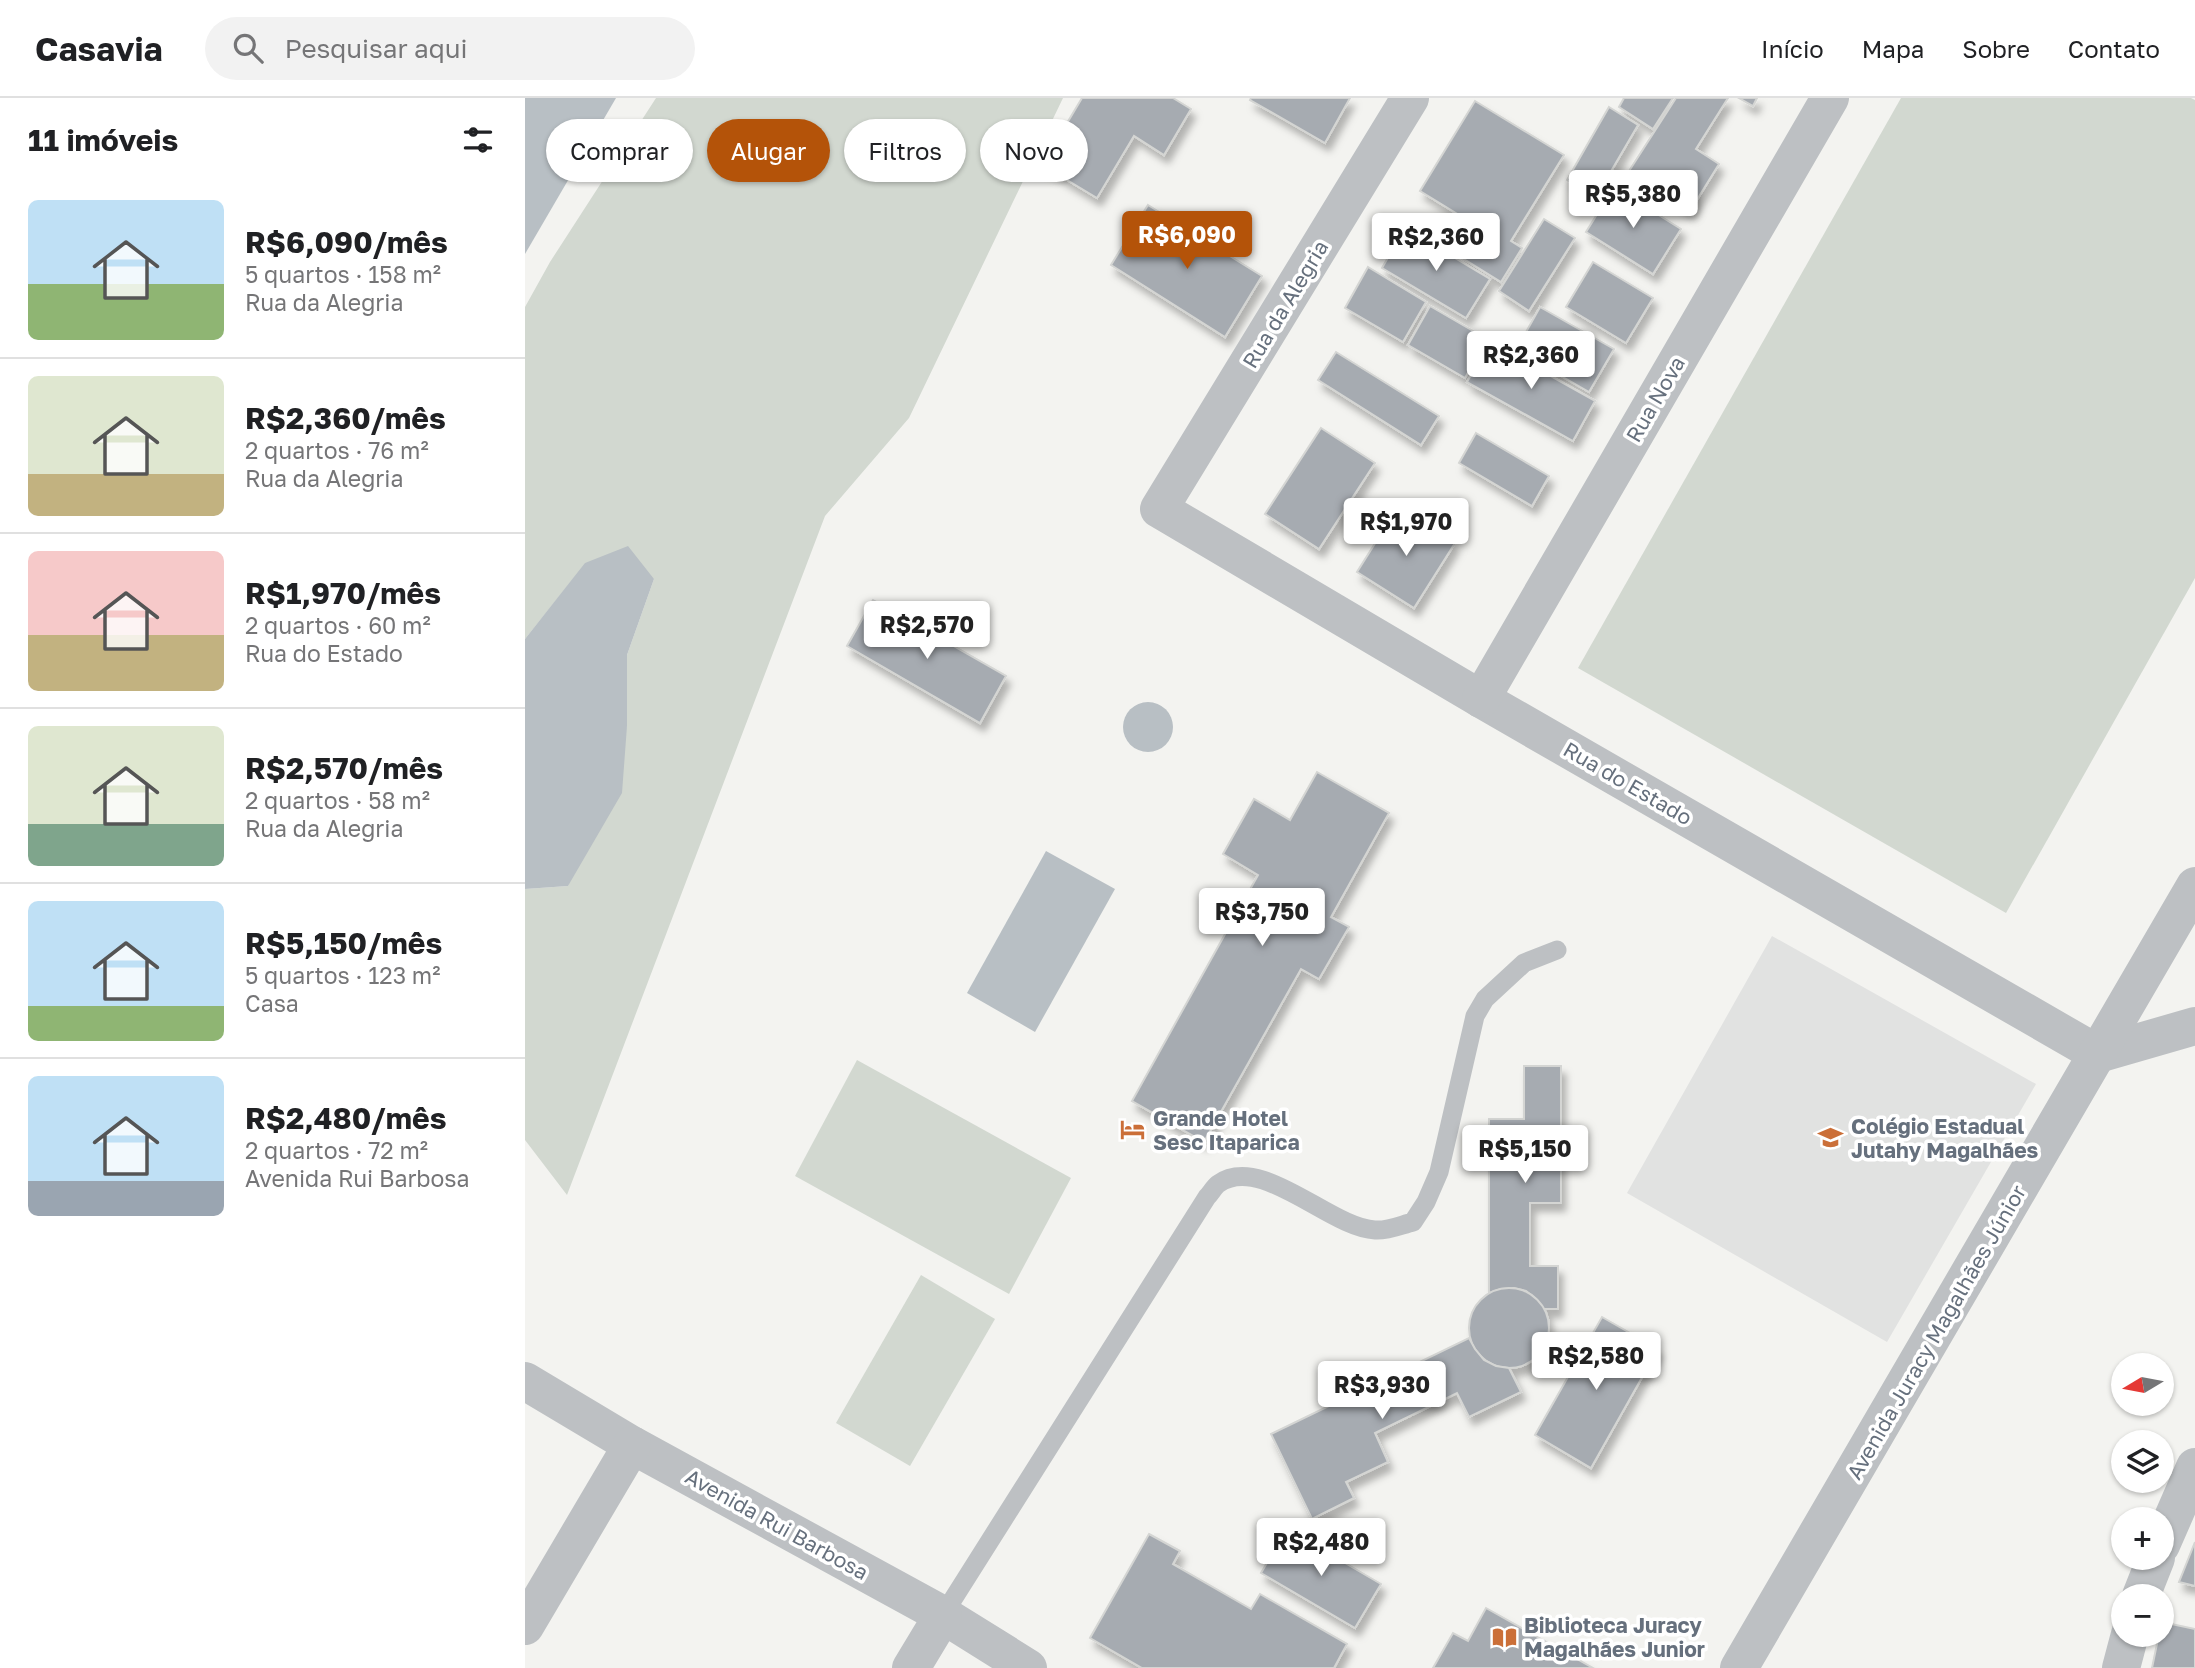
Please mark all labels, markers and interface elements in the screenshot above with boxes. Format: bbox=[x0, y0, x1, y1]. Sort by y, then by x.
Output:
search box bbox=[205, 17, 695, 80]
text: Casavia bbox=[35, 29, 163, 68]
icon: search bbox=[229, 29, 267, 67]
text: Pesquisar aqui bbox=[285, 33, 467, 64]
text: Início bbox=[1761, 34, 1824, 63]
text: Mapa bbox=[1862, 34, 1924, 63]
text: Sobre bbox=[1962, 34, 2030, 63]
text: Contato bbox=[2068, 34, 2160, 63]
chip: Comprar bbox=[546, 119, 693, 182]
chip: Alugar bbox=[707, 119, 830, 182]
chip: Filtros bbox=[844, 119, 966, 182]
chip: Novo bbox=[980, 119, 1088, 182]
icon: filters bbox=[459, 121, 497, 159]
text: 11 imóveis bbox=[28, 122, 178, 158]
pin: R$5,380 bbox=[1568, 170, 1698, 230]
text: R$5,380 bbox=[1585, 179, 1681, 207]
pin: R$6,090 bbox=[1122, 212, 1252, 271]
pin: R$2,360 bbox=[1371, 214, 1501, 273]
text: R$6,090 bbox=[1138, 220, 1236, 248]
text: R$2,360 bbox=[1388, 222, 1484, 250]
text: R$6,090/mês bbox=[245, 224, 448, 260]
icon: home bbox=[84, 228, 168, 312]
street label: Rua da Alegria bbox=[1237, 235, 1333, 373]
text: 5 quartos · 158 m² bbox=[245, 260, 441, 288]
text: Rua da Alegria bbox=[245, 288, 403, 316]
pin: R$2,360 bbox=[1466, 331, 1596, 391]
text: R$2,360 bbox=[1483, 340, 1579, 368]
street label: Rua Nova bbox=[1620, 351, 1690, 447]
text: R$2,360/mês bbox=[245, 400, 446, 436]
icon: home bbox=[84, 404, 168, 488]
text: 2 quartos · 76 m² bbox=[245, 436, 429, 464]
text: Rua da Alegria bbox=[245, 464, 403, 492]
pin: R$1,970 bbox=[1341, 498, 1471, 558]
text: R$1,970 bbox=[1360, 507, 1452, 535]
text: R$1,970/mês bbox=[245, 575, 441, 611]
icon: home bbox=[84, 579, 168, 663]
pin: R$2,570 bbox=[862, 602, 992, 661]
text: R$2,570 bbox=[880, 610, 974, 638]
text: 2 quartos · 60 m² bbox=[245, 611, 431, 639]
text: Rua do Estado bbox=[245, 639, 403, 667]
street label: Rua do Estado bbox=[1559, 736, 1697, 830]
text: R$2,570/mês bbox=[245, 750, 443, 786]
icon: home bbox=[84, 754, 168, 838]
text: 2 quartos · 58 m² bbox=[245, 786, 430, 814]
text: Rua da Alegria bbox=[245, 814, 403, 842]
pin: R$3,750 bbox=[1197, 888, 1327, 948]
text: R$3,750 bbox=[1215, 897, 1309, 925]
text: R$5,150/mês bbox=[245, 925, 442, 961]
icon: home bbox=[84, 929, 168, 1013]
text: 5 quartos · 123 m² bbox=[245, 961, 441, 989]
text: Casa bbox=[245, 989, 299, 1017]
text: R$2,480/mês bbox=[245, 1100, 446, 1136]
icon: home bbox=[84, 1104, 168, 1188]
place label: Grande Hotel Sesc Itaparica bbox=[1153, 1105, 1300, 1155]
place label: Colégio Estadual Jutahy Magalhães bbox=[1851, 1113, 2039, 1163]
hotel icon: Grande Hotel Sesc Itaparica bbox=[1119, 1116, 1147, 1144]
school or university icon: Colégio Estadual Jutahy Magalhães bbox=[1817, 1124, 1845, 1152]
pin: R$5,150 bbox=[1460, 1126, 1590, 1185]
text: R$5,150 bbox=[1478, 1134, 1572, 1162]
text: 2 quartos · 72 m² bbox=[245, 1136, 428, 1164]
text: Avenida Rui Barbosa bbox=[245, 1164, 470, 1192]
street label: Avenida Juracy Magalhães Júnior bbox=[1841, 1180, 2031, 1484]
pin: R$2,580 bbox=[1531, 1332, 1661, 1392]
text: R$2,580 bbox=[1548, 1341, 1644, 1369]
north arrow bbox=[2111, 1353, 2173, 1416]
map controls bbox=[2111, 1353, 2174, 1647]
pin: R$3,930 bbox=[1317, 1362, 1447, 1421]
text: R$3,930 bbox=[1334, 1370, 1430, 1398]
button: layers bbox=[2111, 1430, 2174, 1493]
street label: Avenida Rui Barbosa bbox=[681, 1463, 873, 1585]
button: + bbox=[2111, 1507, 2174, 1570]
pin: R$2,480 bbox=[1256, 1518, 1386, 1578]
text: R$2,480 bbox=[1273, 1527, 1369, 1555]
button: − bbox=[2111, 1584, 2174, 1647]
place label: Biblioteca Juracy Magalhães Junior bbox=[1524, 1612, 1705, 1662]
library icon: Biblioteca Juracy Magalhães Junior bbox=[1490, 1623, 1518, 1651]

